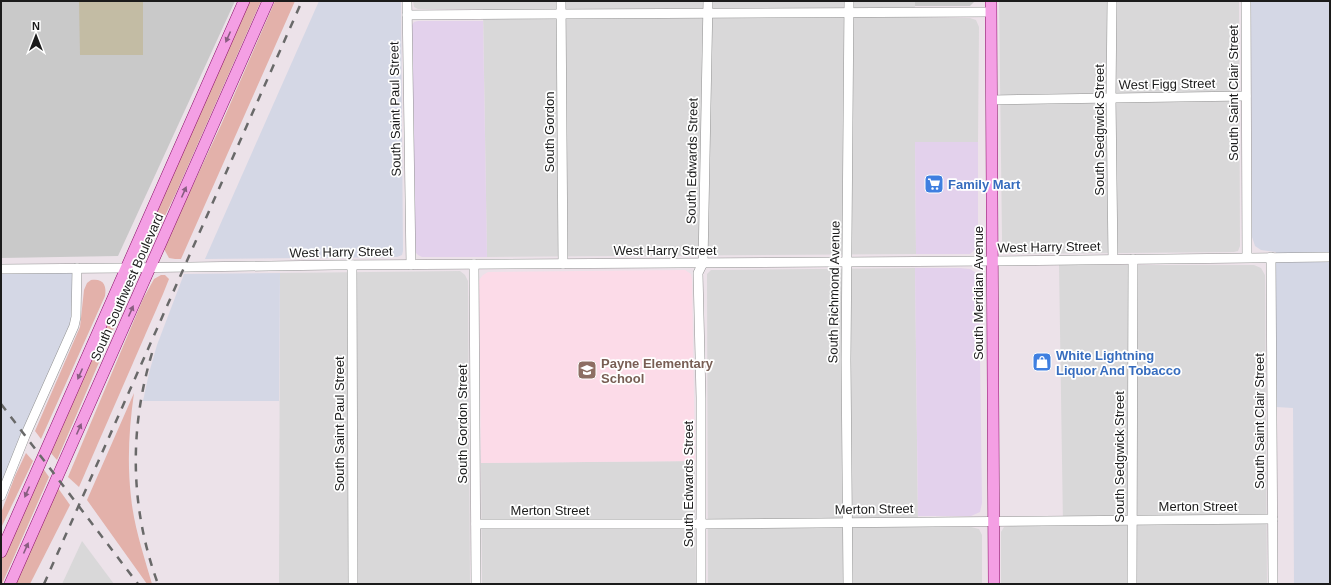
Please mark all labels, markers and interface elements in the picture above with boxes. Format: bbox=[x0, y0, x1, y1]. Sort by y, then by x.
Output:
north arrow bbox=[16, 16, 56, 56]
text: N bbox=[32, 20, 40, 32]
street label: South Saint Clair Street bbox=[1226, 25, 1241, 161]
one-way arrow bbox=[225, 31, 231, 42]
street label: South Saint Paul Street bbox=[386, 41, 404, 177]
street label: South Sedgwick Street bbox=[1092, 64, 1107, 196]
street label: West Figg Street bbox=[1119, 76, 1216, 92]
street label: South Gordon bbox=[542, 92, 557, 172]
street label: South Edwards Street bbox=[683, 97, 701, 224]
supermarket icon: Family Mart bbox=[923, 173, 945, 195]
place label: Family Mart bbox=[948, 177, 1021, 192]
one-way arrow bbox=[181, 186, 187, 197]
street label: South Southwest Boulevard bbox=[88, 211, 166, 363]
street label: South Richmond Avenue bbox=[825, 220, 843, 364]
street label: South Meridian Avenue bbox=[971, 226, 986, 360]
street label: West Harry Street bbox=[997, 239, 1101, 255]
street label: West Harry Street bbox=[613, 243, 717, 258]
street label: West Harry Street bbox=[289, 244, 393, 260]
one-way arrow bbox=[129, 304, 135, 316]
place label: White Lightning Liquor And Tobacco bbox=[1056, 348, 1181, 378]
shop icon: White Lightning Liquor And Tobacco bbox=[1031, 351, 1053, 373]
street label: South Saint Clair Street bbox=[1252, 353, 1267, 489]
street label: South Saint Paul Street bbox=[332, 356, 347, 492]
place label: Payne Elementary School bbox=[601, 356, 714, 386]
school or university icon: Payne Elementary School bbox=[576, 359, 598, 381]
street label: South Gordon Street bbox=[455, 364, 470, 484]
one-way arrow bbox=[77, 368, 83, 380]
street label: South Sedgwick Street bbox=[1112, 391, 1127, 523]
street label: South Edwards Street bbox=[681, 420, 696, 547]
one-way arrow bbox=[76, 424, 82, 435]
one-way arrow bbox=[24, 487, 30, 499]
street label: Merton Street bbox=[1159, 499, 1238, 514]
street label: Merton Street bbox=[834, 501, 914, 517]
street label: Merton Street bbox=[511, 503, 590, 518]
one-way arrow bbox=[23, 543, 29, 554]

